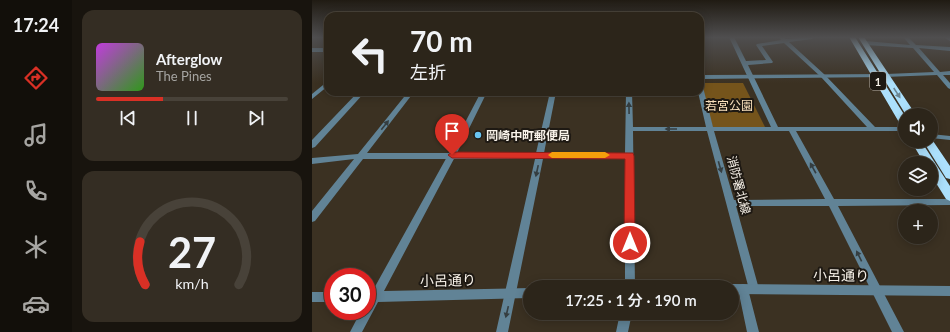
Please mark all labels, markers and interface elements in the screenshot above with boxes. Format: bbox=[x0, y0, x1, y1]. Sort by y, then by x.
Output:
text: 17:24 bbox=[13, 14, 59, 36]
text: 70 m bbox=[410, 24, 473, 58]
icon: left bbox=[344, 28, 396, 80]
text: Afterglow bbox=[156, 50, 222, 68]
text: 左折 bbox=[410, 61, 446, 83]
icon: directions bbox=[22, 64, 50, 92]
text: The Pines bbox=[156, 68, 212, 84]
road number: 1 bbox=[870, 72, 886, 90]
one-way arrow bbox=[893, 88, 901, 98]
park label: 若宮公園 bbox=[705, 98, 753, 113]
one-way arrow bbox=[626, 101, 632, 114]
icon: previous bbox=[117, 107, 139, 129]
icon: pause bbox=[181, 107, 203, 129]
icon: next bbox=[245, 107, 267, 129]
map controls bbox=[898, 108, 938, 244]
button: sound bbox=[898, 108, 938, 148]
pin bbox=[435, 114, 469, 155]
one-way arrow bbox=[381, 119, 389, 130]
icon: arrive bbox=[441, 120, 463, 142]
icon: music bbox=[22, 121, 50, 149]
one-way arrow bbox=[664, 126, 677, 132]
place label: 岡崎中町郵便局 bbox=[486, 128, 570, 143]
marker: 岡崎中町郵便局 bbox=[473, 130, 483, 140]
street label: 消防署北線 bbox=[724, 154, 754, 216]
button: layers bbox=[898, 156, 938, 196]
one-way arrow bbox=[717, 161, 723, 173]
one-way arrow bbox=[810, 163, 817, 174]
one-way arrow bbox=[533, 165, 539, 177]
icon: phone bbox=[22, 177, 50, 205]
button: + bbox=[898, 204, 938, 244]
position arrow bbox=[609, 222, 651, 264]
text: 27 bbox=[168, 226, 216, 276]
icon: climate bbox=[22, 233, 50, 261]
one-way arrow bbox=[856, 250, 862, 262]
street label: 小呂通り bbox=[813, 266, 869, 284]
speed limit sign: 30 bbox=[324, 268, 376, 320]
street label: 小呂通り bbox=[420, 271, 476, 289]
text: km/h bbox=[175, 274, 209, 291]
icon: car bbox=[22, 290, 50, 318]
text: 17:25 · 1 分 · 190 m bbox=[565, 291, 697, 309]
one-way arrow bbox=[503, 306, 509, 318]

